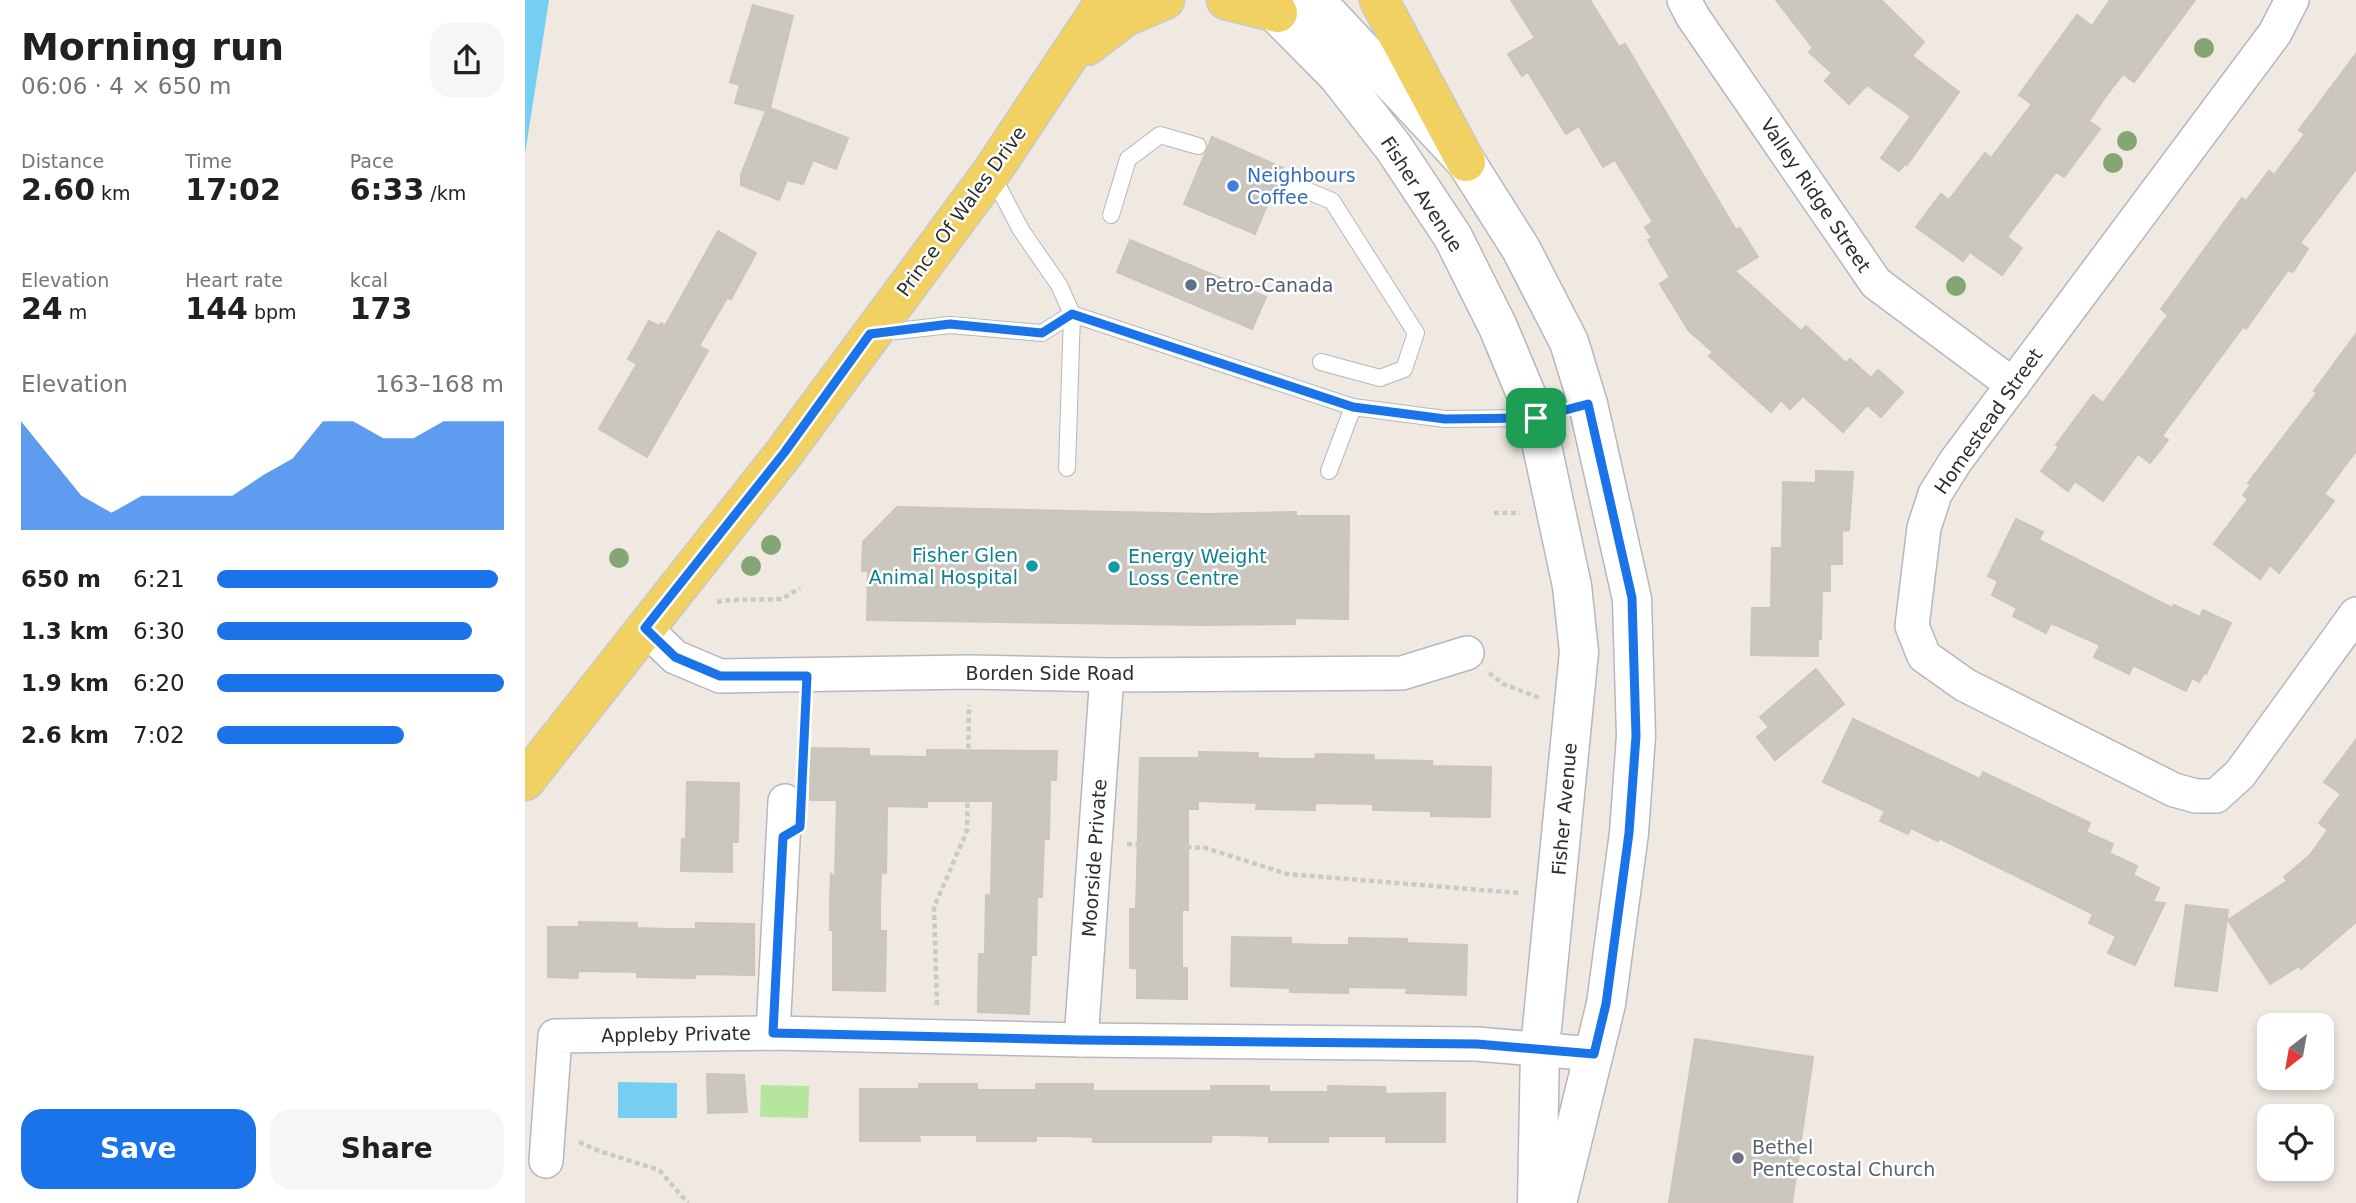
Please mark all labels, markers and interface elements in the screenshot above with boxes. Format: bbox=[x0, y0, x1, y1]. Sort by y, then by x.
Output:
button: share bbox=[430, 23, 504, 97]
text: Morning run bbox=[21, 25, 284, 69]
text: 06:06 · 4 × 650 m bbox=[21, 73, 231, 99]
street label: Valley Ridge Street bbox=[1756, 114, 1876, 276]
street label: Prince Of Wales Drive bbox=[892, 122, 1030, 300]
street label: Fisher Avenue bbox=[1377, 132, 1467, 256]
text: Distance bbox=[21, 150, 104, 172]
text: Time bbox=[185, 150, 232, 172]
text: Pace bbox=[350, 150, 394, 172]
place label: Neighbours Coffee bbox=[1247, 164, 1356, 208]
text: 2.60 bbox=[21, 172, 95, 207]
text: 17:02 bbox=[185, 172, 281, 207]
text: 6:33 bbox=[350, 172, 424, 207]
marker: Neighbours Coffee bbox=[1225, 178, 1241, 194]
text: km bbox=[95, 182, 131, 204]
text: /km bbox=[424, 182, 466, 204]
text: Elevation bbox=[21, 269, 109, 291]
text: Heart rate bbox=[185, 269, 283, 291]
text: kcal bbox=[350, 269, 388, 291]
place label: Petro-Canada bbox=[1205, 274, 1333, 296]
marker: Petro-Canada bbox=[1183, 277, 1199, 293]
text: 24 bbox=[21, 291, 63, 326]
text: 144 bbox=[185, 291, 248, 326]
text: 173 bbox=[350, 291, 412, 326]
text: m bbox=[63, 301, 87, 323]
text: bpm bbox=[248, 301, 297, 323]
street label: Homestead Street bbox=[1929, 344, 2047, 498]
text: Elevation bbox=[21, 371, 128, 397]
text: 163–168 m bbox=[375, 371, 504, 397]
pin bbox=[1506, 388, 1566, 448]
icon: arrive bbox=[1517, 399, 1555, 437]
place label: Fisher Glen Animal Hospital bbox=[869, 544, 1018, 588]
place label: Energy Weight Loss Centre bbox=[1128, 545, 1267, 589]
marker: Fisher Glen Animal Hospital bbox=[1024, 558, 1040, 574]
marker: Energy Weight Loss Centre bbox=[1106, 559, 1122, 575]
text: 650 m bbox=[21, 566, 101, 592]
text: 6:21 bbox=[133, 566, 185, 592]
text: 1.3 km bbox=[21, 618, 109, 644]
text: 6:30 bbox=[133, 618, 185, 644]
street label: Borden Side Road bbox=[966, 662, 1134, 684]
text: 1.9 km bbox=[21, 670, 109, 696]
text: 6:20 bbox=[133, 670, 185, 696]
text: 2.6 km bbox=[21, 722, 109, 748]
text: 7:02 bbox=[133, 722, 185, 748]
street label: Fisher Avenue bbox=[1547, 742, 1581, 876]
street label: Moorside Private bbox=[1077, 778, 1111, 938]
north arrow bbox=[2257, 1013, 2335, 1090]
map controls bbox=[2257, 1013, 2334, 1181]
street label: Appleby Private bbox=[601, 1022, 751, 1046]
button: locate bbox=[2257, 1104, 2334, 1181]
button: Save bbox=[21, 1109, 256, 1189]
button: Share bbox=[270, 1109, 504, 1189]
place label: Bethel Pentecostal Church bbox=[1752, 1136, 1935, 1180]
marker: Bethel Pentecostal Church bbox=[1730, 1150, 1746, 1166]

